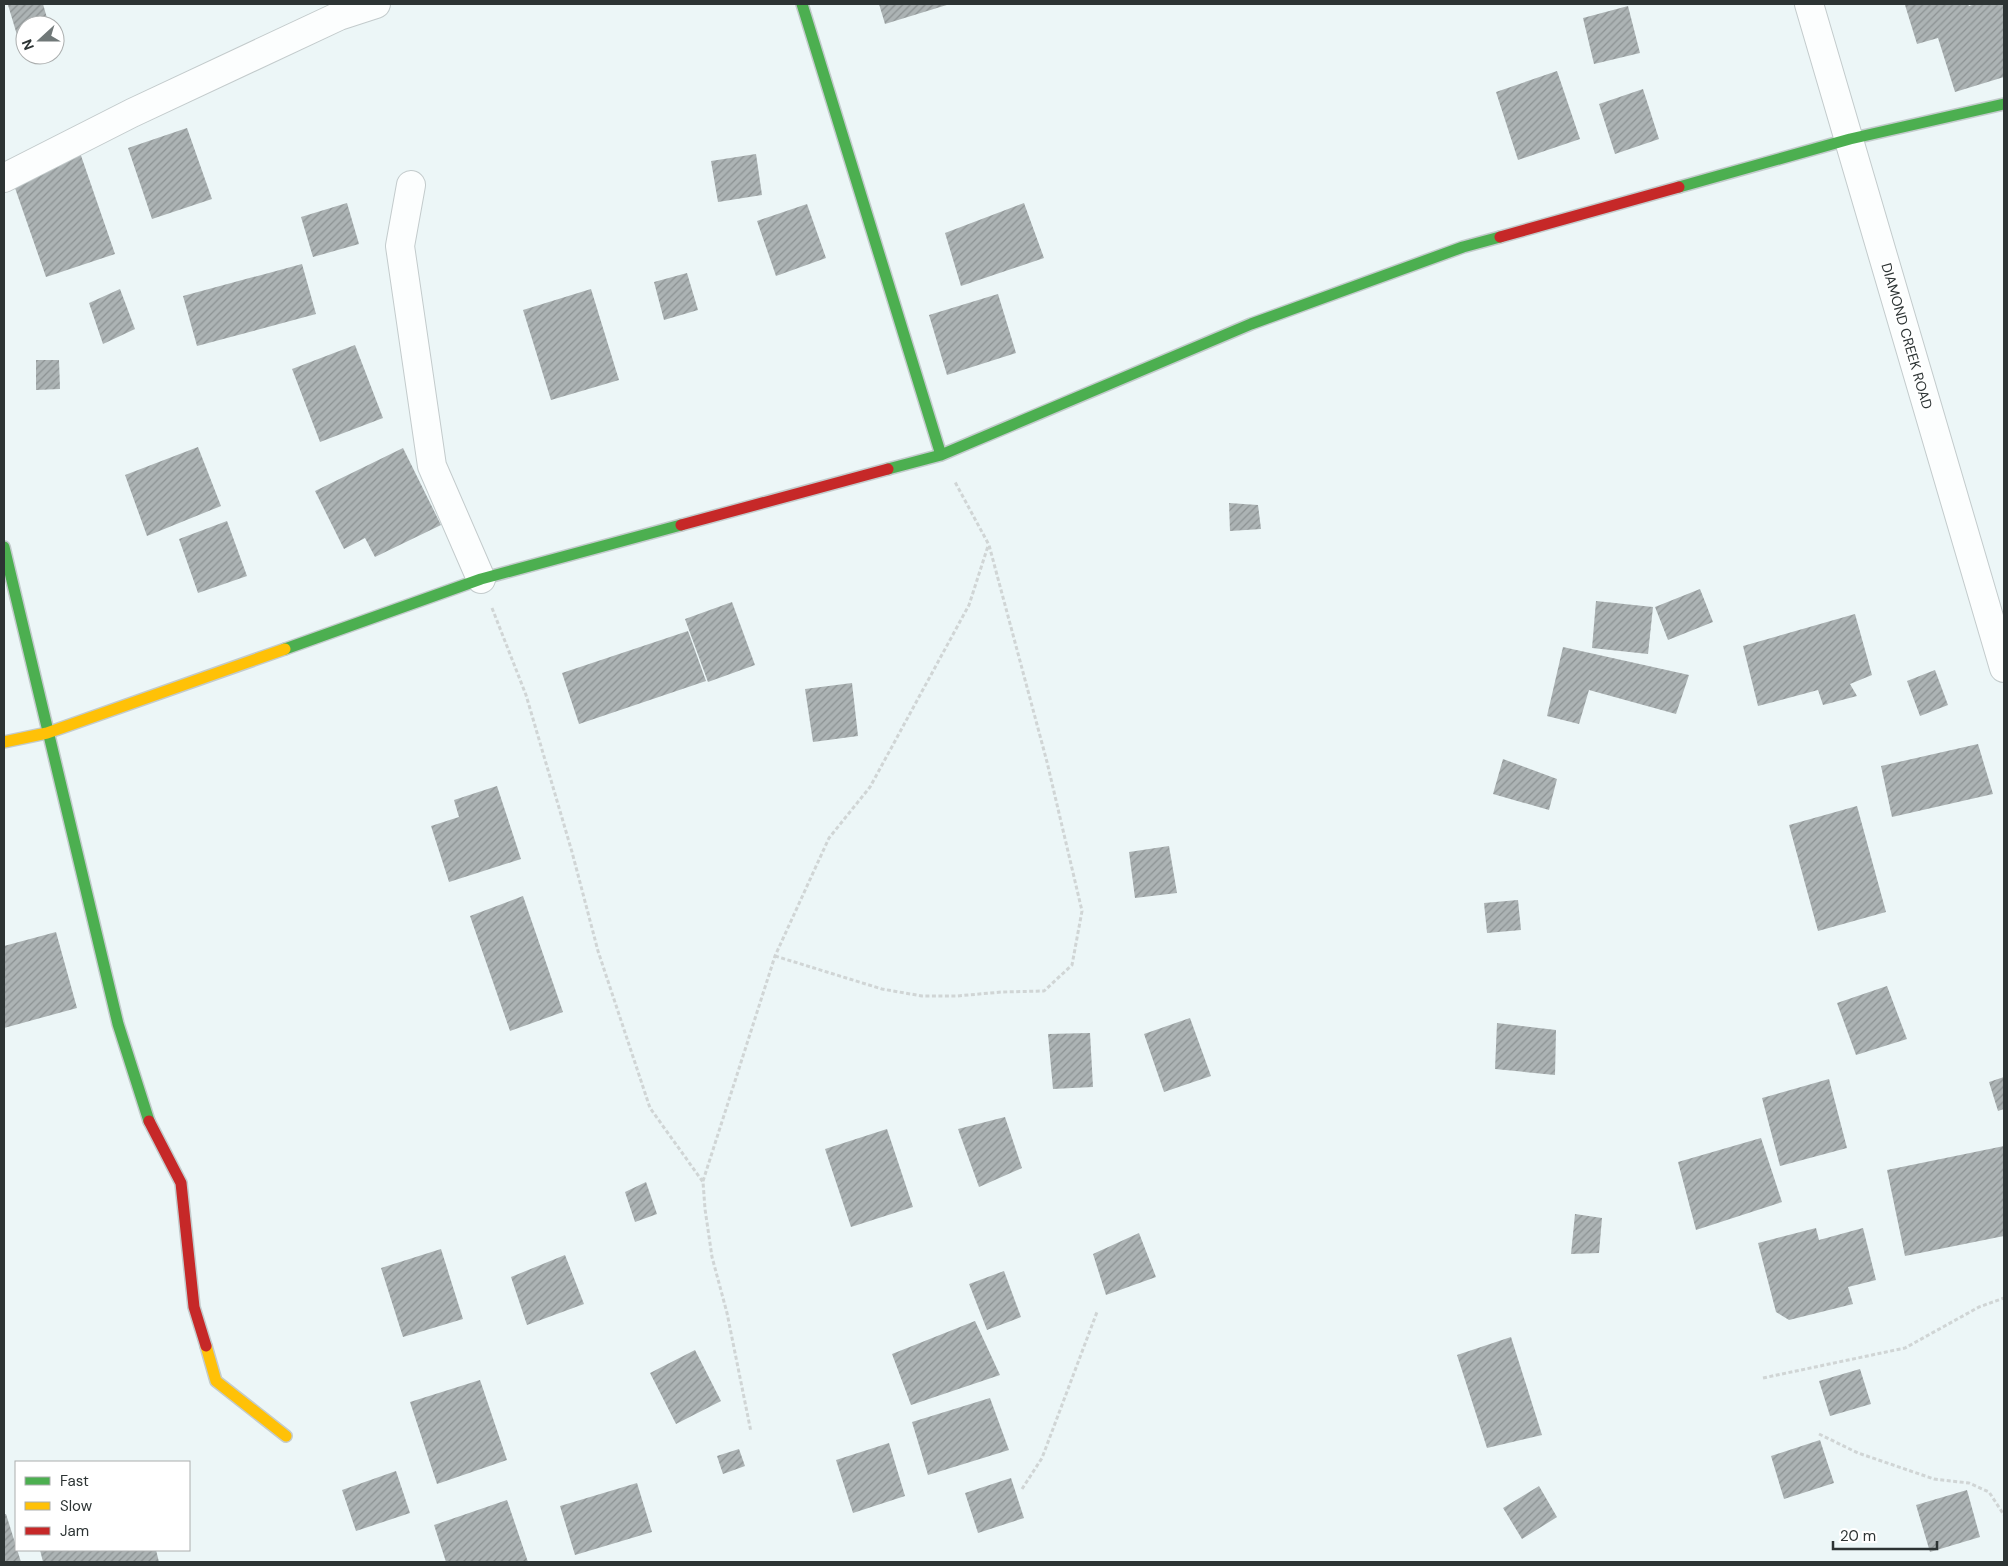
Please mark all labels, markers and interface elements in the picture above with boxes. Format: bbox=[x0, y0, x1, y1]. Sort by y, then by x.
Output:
north arrow bbox=[15, 15, 65, 65]
text: N bbox=[18, 37, 38, 53]
street label: DIAMOND CREEK ROAD bbox=[1877, 261, 1937, 411]
legend bbox=[15, 1461, 190, 1551]
text: Fast bbox=[60, 1471, 89, 1491]
text: Slow bbox=[60, 1496, 93, 1516]
scale bar bbox=[1833, 1518, 1937, 1550]
text: Jam bbox=[60, 1521, 89, 1541]
text: 20 m bbox=[1840, 1526, 1876, 1546]

